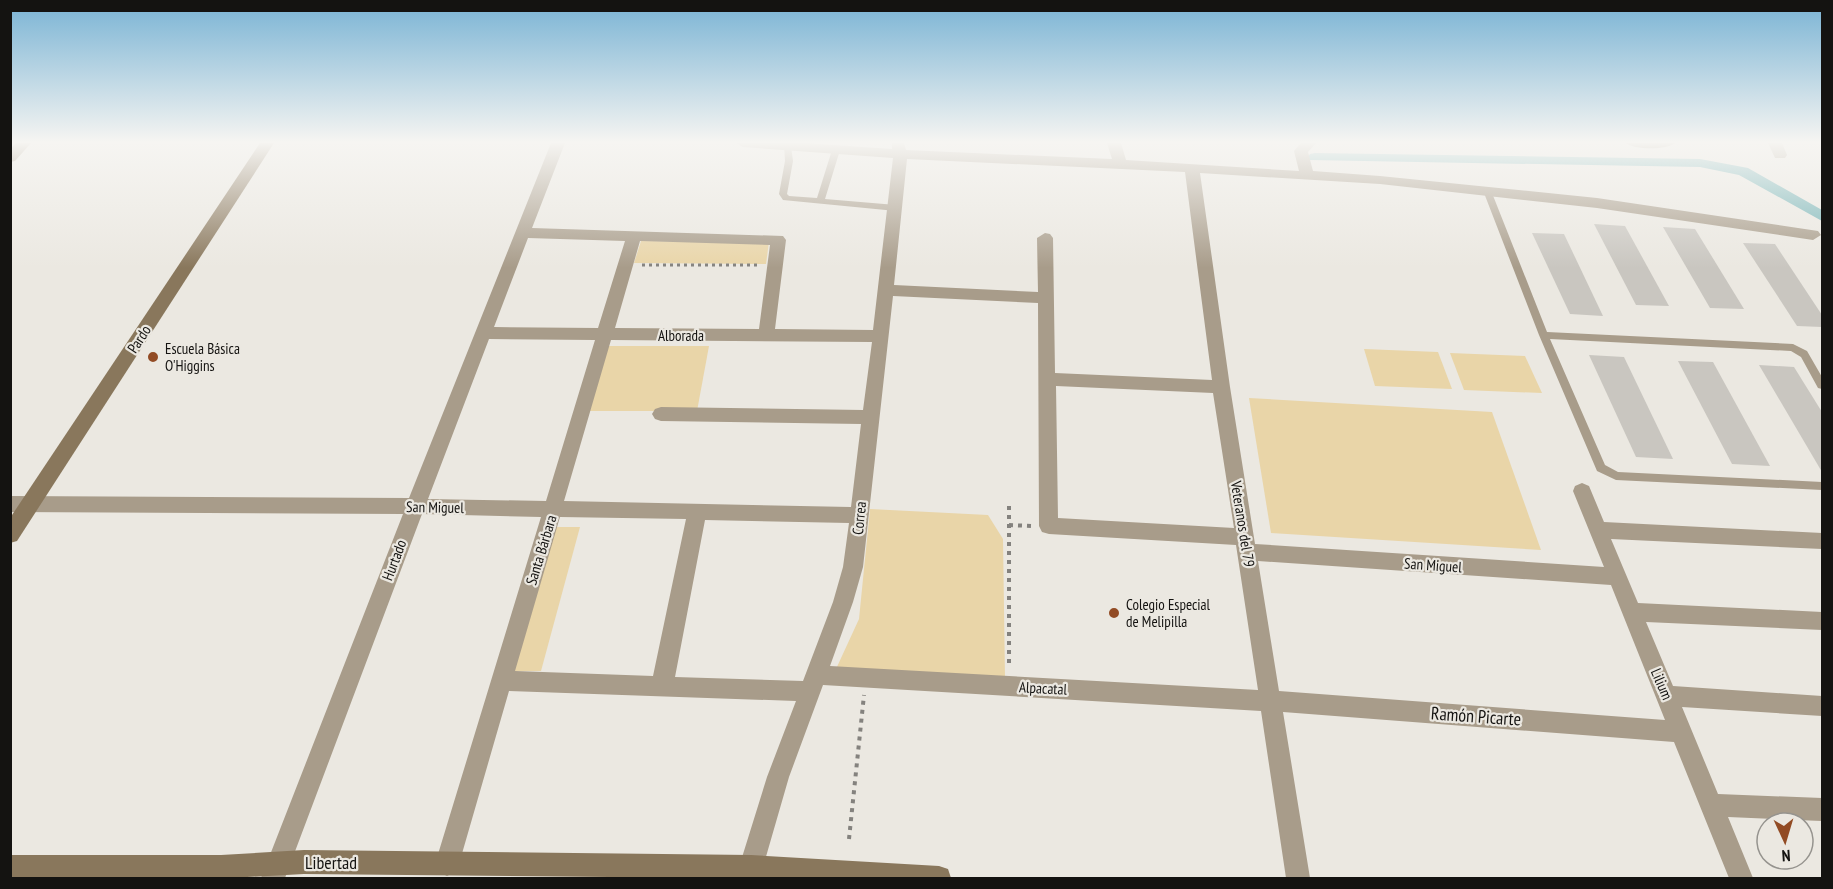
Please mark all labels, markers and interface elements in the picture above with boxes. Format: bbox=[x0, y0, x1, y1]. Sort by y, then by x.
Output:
street label: Pardo bbox=[123, 321, 155, 357]
street label: Alborada bbox=[658, 326, 704, 345]
place label: Escuela Básica O'Higgins bbox=[165, 339, 240, 375]
marker: Escuela Básica O'Higgins bbox=[146, 350, 160, 364]
street label: Veteranos del 79 bbox=[1227, 479, 1259, 568]
street label: San Miguel bbox=[406, 497, 464, 517]
street label: Correa bbox=[848, 500, 870, 536]
street label: Santa Bárbara bbox=[521, 513, 561, 587]
street label: Hurtado bbox=[378, 537, 410, 583]
street label: San Miguel bbox=[1404, 554, 1463, 577]
place label: Colegio Especial de Melipilla bbox=[1126, 595, 1211, 631]
marker: Colegio Especial de Melipilla bbox=[1107, 606, 1121, 620]
street label: Lilium bbox=[1647, 665, 1677, 703]
street label: Alpacatal bbox=[1018, 677, 1068, 699]
street label: Ramón Picarte bbox=[1430, 701, 1522, 731]
north arrow bbox=[1755, 811, 1815, 871]
text: N bbox=[1781, 846, 1791, 866]
street label: Libertad bbox=[305, 851, 357, 874]

